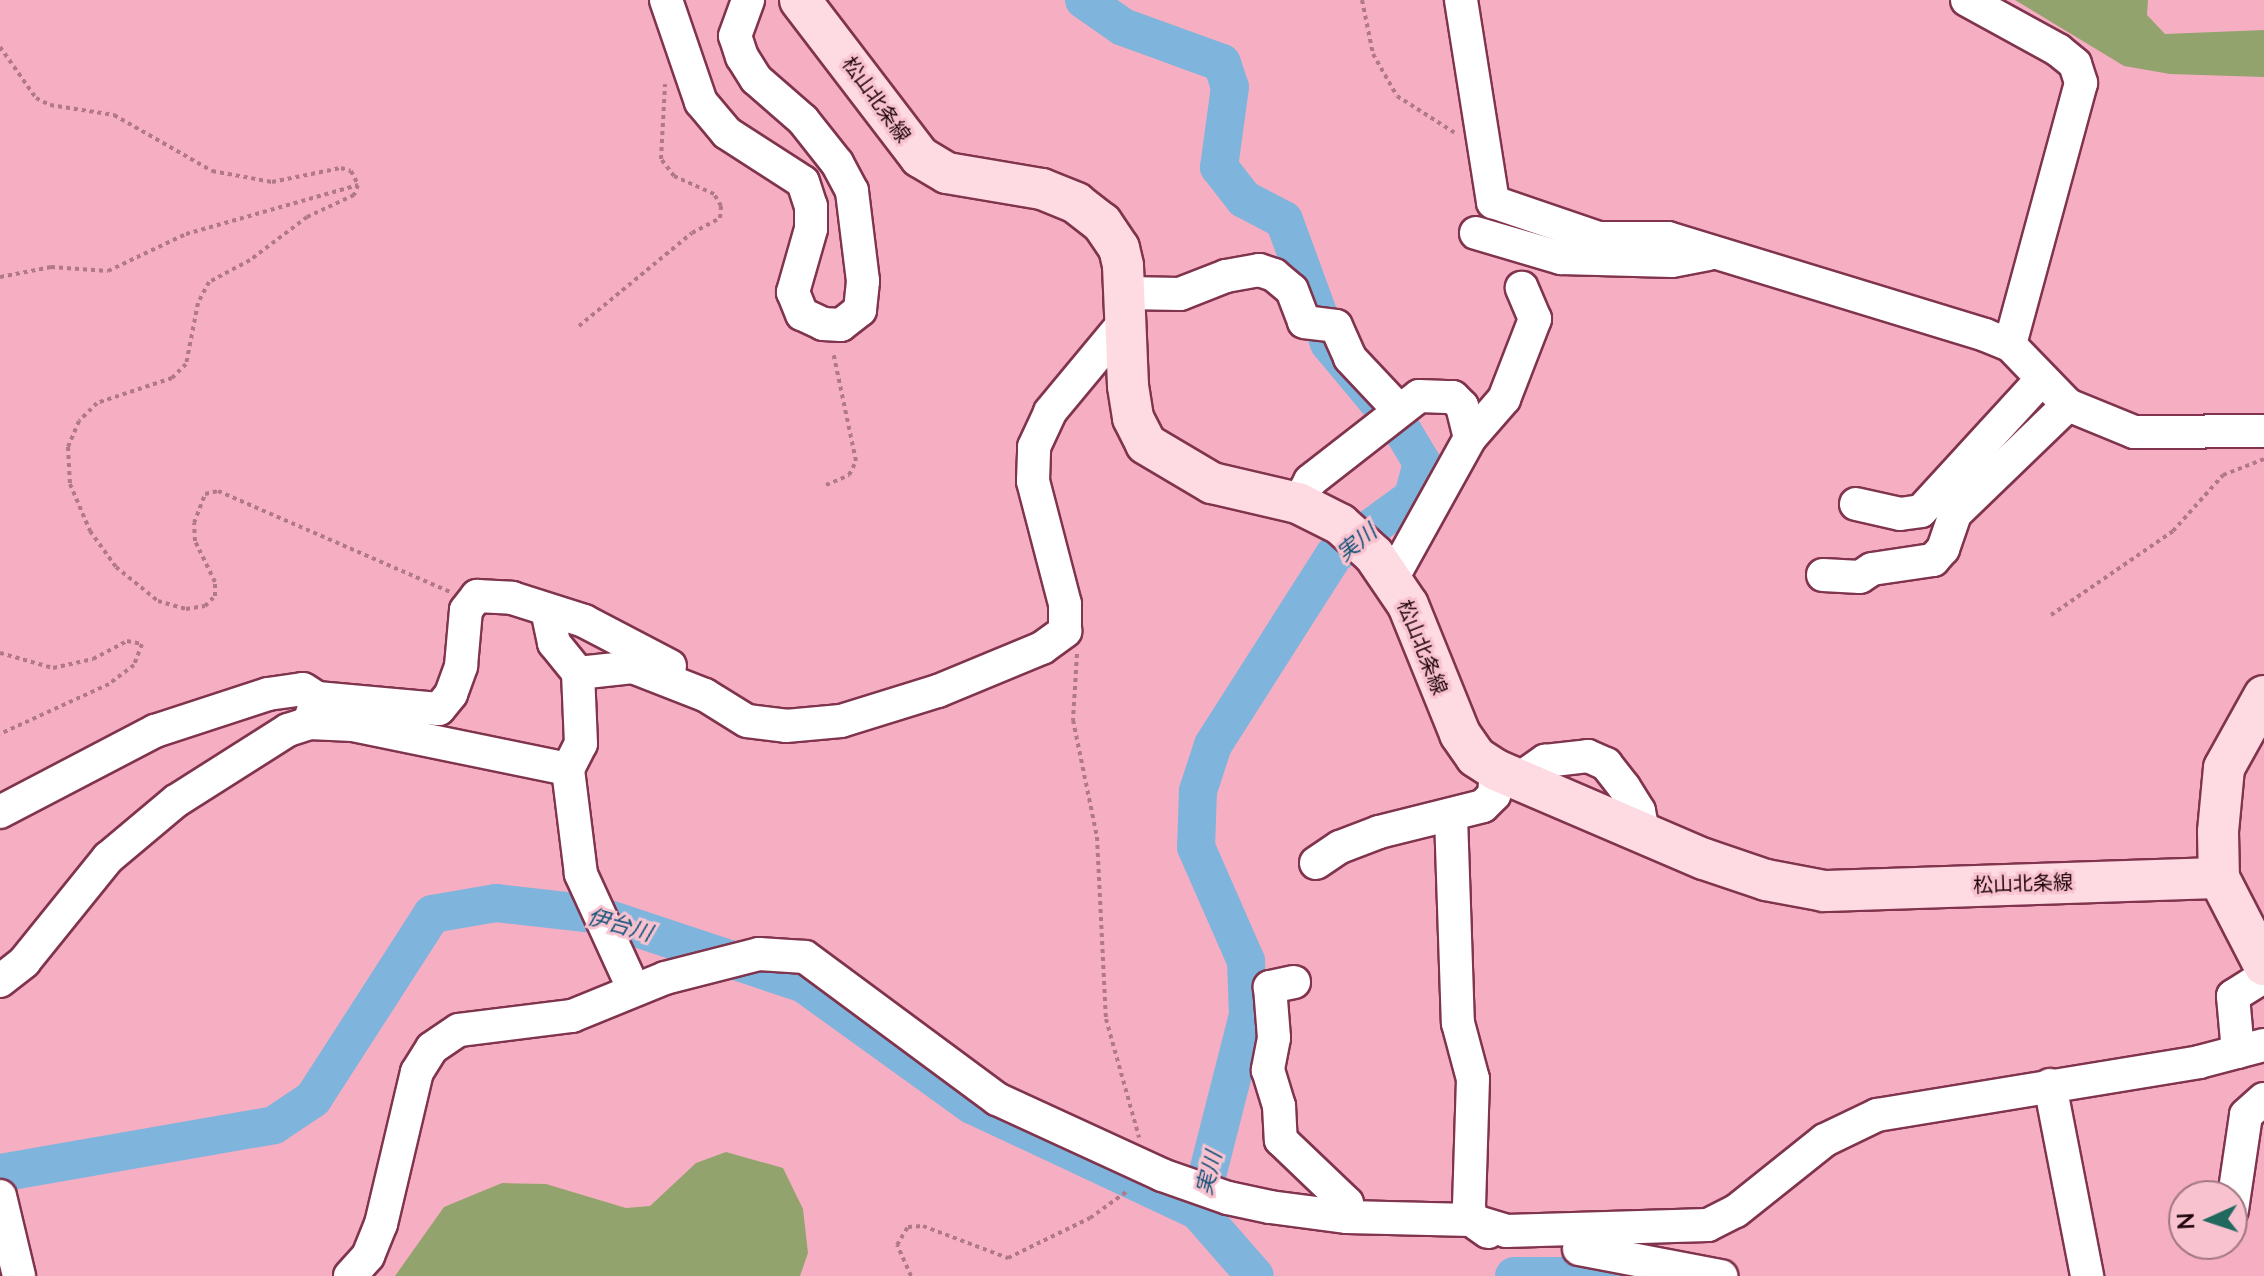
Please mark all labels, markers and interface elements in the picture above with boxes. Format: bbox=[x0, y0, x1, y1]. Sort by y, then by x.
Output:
street label: 松山北条線 bbox=[838, 51, 916, 147]
water label: 実川 bbox=[1331, 518, 1381, 566]
street label: 松山北条線 bbox=[1393, 596, 1453, 698]
street label: 松山北条線 bbox=[1973, 869, 2073, 897]
water label: 伊台川 bbox=[585, 902, 655, 946]
water label: 実川 bbox=[1190, 1148, 1226, 1198]
north arrow bbox=[2168, 1180, 2248, 1260]
text: N bbox=[2172, 1212, 2199, 1230]

